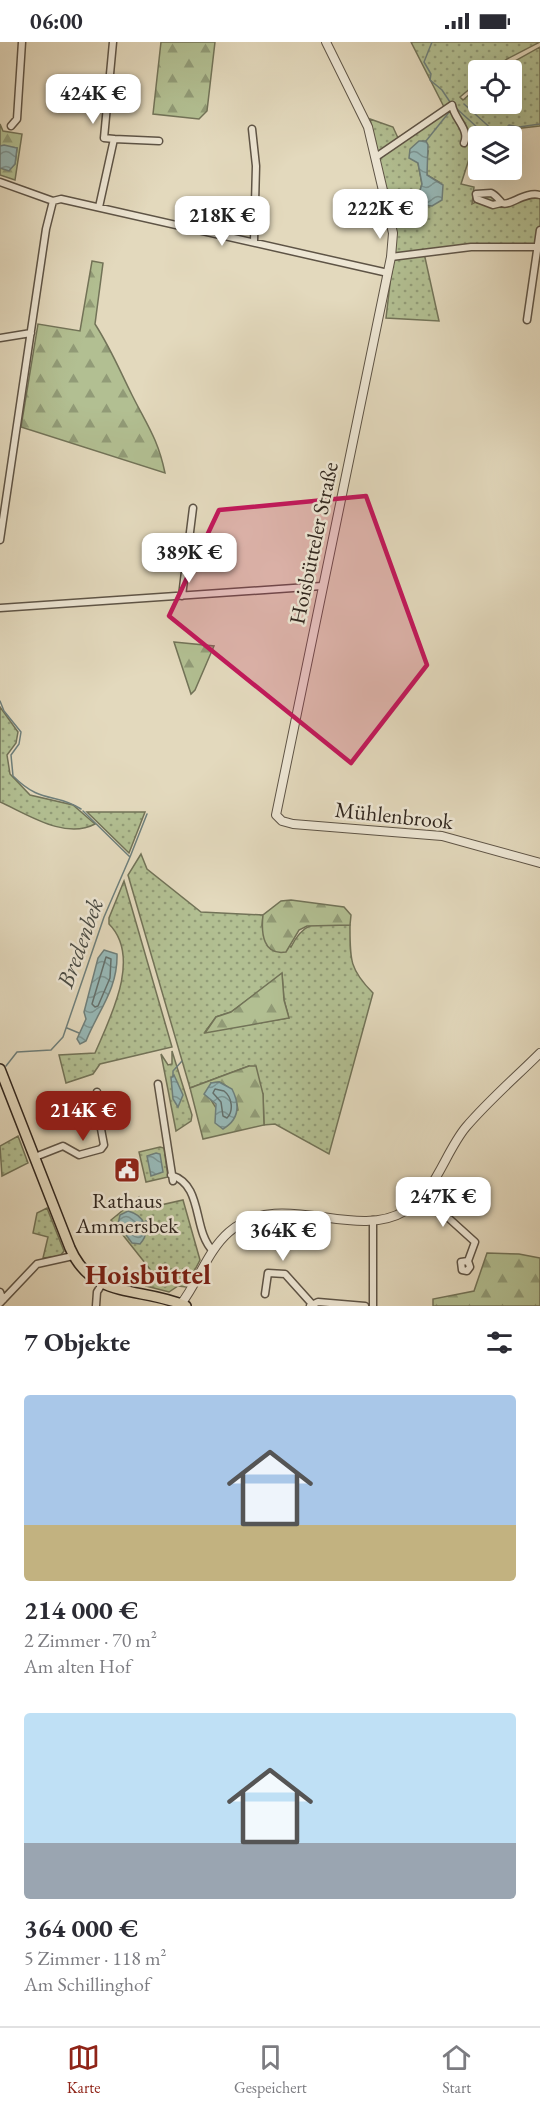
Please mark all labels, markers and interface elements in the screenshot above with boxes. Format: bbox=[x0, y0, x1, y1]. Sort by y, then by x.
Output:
text: 06:00 bbox=[30, 7, 83, 36]
map controls bbox=[468, 60, 522, 180]
button: locate bbox=[468, 60, 522, 114]
pin: 424K € bbox=[44, 74, 142, 125]
text: 424K € bbox=[60, 80, 126, 106]
button: layers bbox=[468, 126, 522, 180]
pin: 222K € bbox=[331, 189, 429, 240]
text: 222K € bbox=[347, 195, 413, 221]
pin: 218K € bbox=[173, 196, 271, 247]
text: 218K € bbox=[189, 202, 255, 228]
street label: Hoisbütteler Straße bbox=[282, 459, 345, 627]
pin: 389K € bbox=[140, 533, 238, 584]
text: 389K € bbox=[156, 539, 222, 565]
street label: Mühlenbrook bbox=[333, 795, 455, 836]
water label: Bredenbek bbox=[49, 894, 110, 993]
pin: 214K € bbox=[34, 1091, 132, 1142]
text: 214K € bbox=[50, 1097, 116, 1123]
public building icon: Rathaus Ammersbek bbox=[112, 1155, 142, 1185]
pin: 247K € bbox=[394, 1177, 492, 1228]
text: 247K € bbox=[410, 1183, 476, 1209]
place label: Rathaus Ammersbek bbox=[75, 1186, 179, 1240]
pin: 364K € bbox=[234, 1211, 332, 1262]
text: 364K € bbox=[250, 1217, 316, 1243]
district label: Hoisbüttel bbox=[85, 1256, 211, 1292]
text: 7 Objekte bbox=[24, 1325, 130, 1359]
icon: filters bbox=[483, 1326, 516, 1359]
icon: home bbox=[216, 1434, 324, 1542]
text: 214 000 € bbox=[24, 1593, 138, 1627]
text: 2 Zimmer · 70 m² bbox=[24, 1627, 157, 1653]
text: Am alten Hof bbox=[24, 1653, 131, 1679]
icon: home bbox=[216, 1752, 324, 1860]
text: 364 000 € bbox=[24, 1911, 138, 1945]
text: 5 Zimmer · 118 m² bbox=[24, 1945, 167, 1971]
text: Am Schillinghof bbox=[24, 1971, 150, 1997]
tab: Karte bbox=[67, 2041, 101, 2098]
tab: Gespeichert bbox=[234, 2041, 307, 2098]
tab: Start bbox=[440, 2041, 473, 2098]

